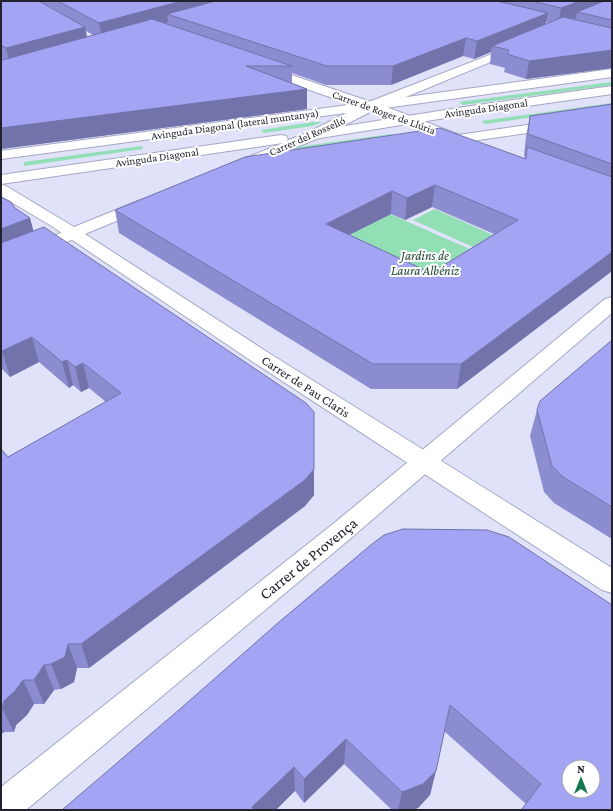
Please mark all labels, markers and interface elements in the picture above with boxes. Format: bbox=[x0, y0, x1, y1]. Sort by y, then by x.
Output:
street label: Carrer de Roger de Llúria bbox=[330, 88, 437, 137]
street label: Avinguda Diagonal bbox=[444, 96, 529, 121]
street label: Avinguda Diagonal (lateral muntanya) bbox=[150, 106, 320, 143]
street label: Carrer del Rosselló bbox=[267, 114, 347, 158]
street label: Avinguda Diagonal bbox=[115, 145, 200, 170]
park label: Jardins de Laura Albéniz bbox=[391, 248, 459, 278]
street label: Carrer de Pau Claris bbox=[259, 352, 353, 421]
street label: Carrer de Provença bbox=[256, 514, 361, 604]
north arrow bbox=[561, 759, 601, 799]
text: N bbox=[577, 763, 585, 775]

